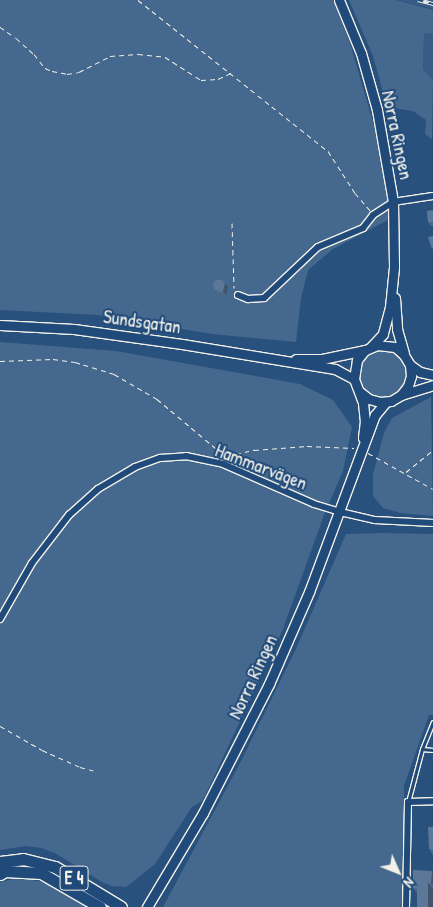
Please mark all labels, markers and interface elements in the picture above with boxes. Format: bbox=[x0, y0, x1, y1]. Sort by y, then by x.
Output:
street label: Norra Ringen bbox=[376, 88, 418, 182]
street label: Sundsgatan bbox=[102, 305, 182, 339]
street label: Hammarvägen bbox=[212, 439, 310, 495]
street label: Norra Ringen bbox=[224, 631, 282, 723]
north arrow bbox=[373, 847, 423, 897]
road number: E 4 bbox=[59, 862, 89, 894]
text: N bbox=[400, 873, 419, 892]

